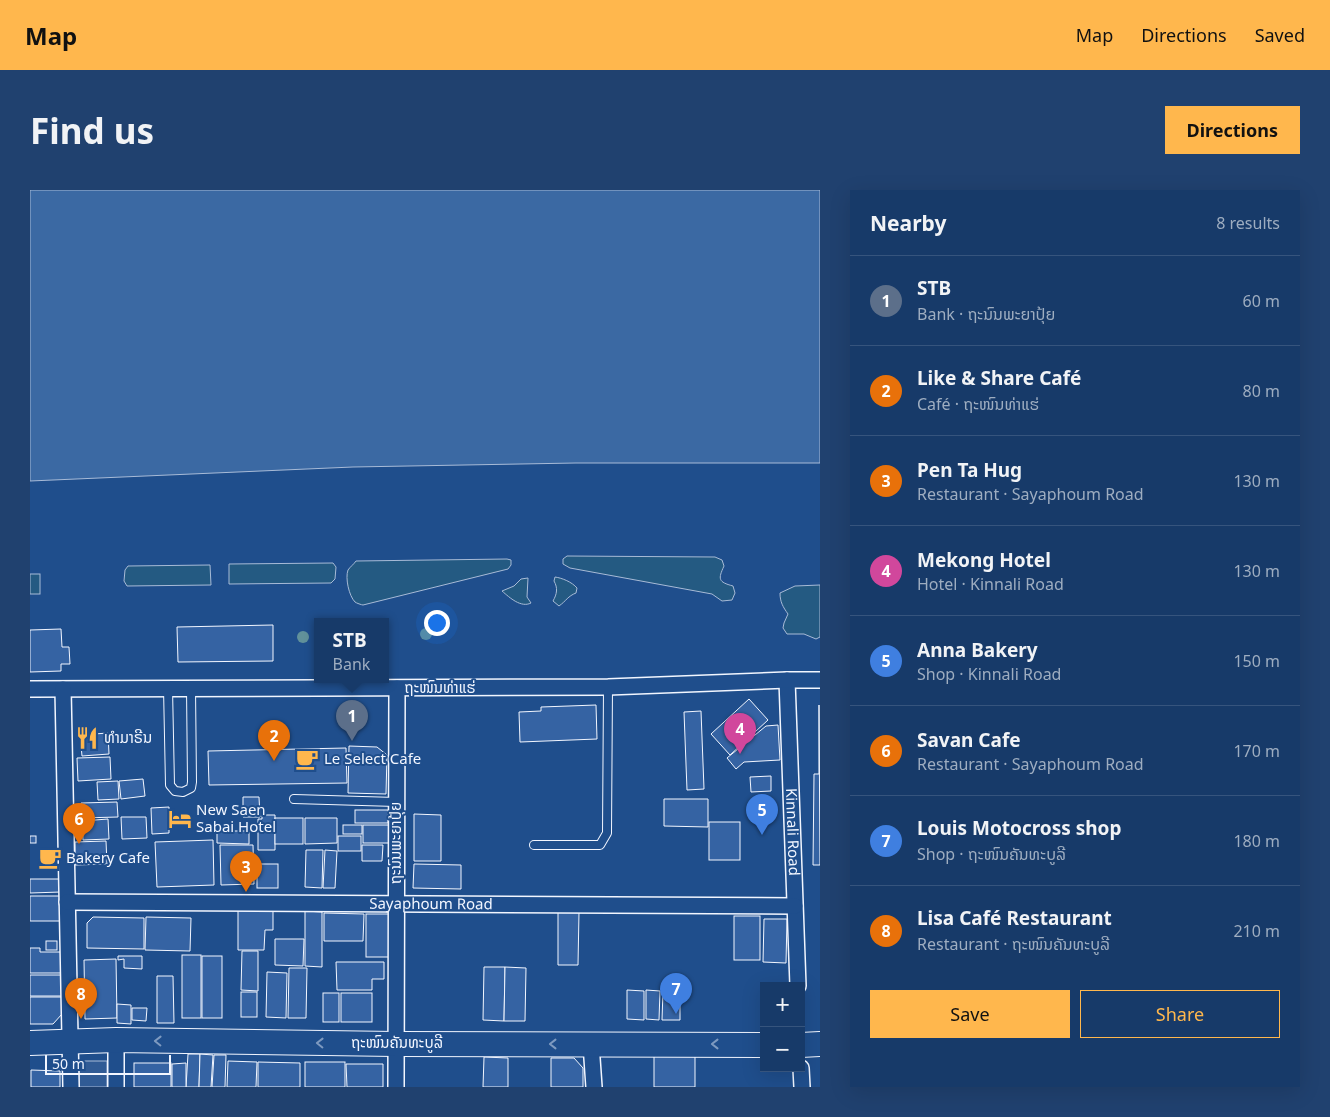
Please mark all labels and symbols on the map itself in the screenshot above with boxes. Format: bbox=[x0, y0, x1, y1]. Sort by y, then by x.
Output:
your location bbox=[424, 610, 450, 636]
street label: ຖະໜົນທ່າແຮ່ bbox=[404, 677, 476, 697]
pin: 1 bbox=[336, 700, 368, 741]
pin: 4 bbox=[724, 713, 756, 754]
pin: 2 bbox=[258, 720, 290, 761]
restaurant icon: ທຳມາຣີນ bbox=[74, 725, 100, 751]
place label: ທຳມາຣີນ bbox=[104, 727, 152, 747]
cafe icon: Le Select Cafe bbox=[294, 746, 320, 772]
place label: Le Select Cafe bbox=[324, 748, 421, 768]
street label: Kinnali Road bbox=[782, 788, 805, 876]
pin: 5 bbox=[746, 794, 778, 835]
place label: New Saen Sabai Hotel bbox=[196, 799, 276, 836]
street label: ຖະນົນພະຍາປຸ້ຍ bbox=[385, 802, 406, 884]
pin: 6 bbox=[63, 803, 95, 844]
hotel icon: New Saen Sabai Hotel bbox=[167, 806, 193, 832]
cafe icon: Bakery Cafe bbox=[37, 845, 63, 871]
place label: Bakery Cafe bbox=[66, 847, 150, 867]
pin: 3 bbox=[230, 851, 262, 892]
street label: Sayaphoum Road bbox=[369, 893, 493, 913]
pin: 7 bbox=[660, 973, 692, 1014]
pin: 8 bbox=[65, 978, 97, 1019]
street label: ຖະໜົນຄັນທະບູລີ bbox=[351, 1032, 443, 1053]
one-way arrow bbox=[153, 1035, 161, 1046]
one-way arrow bbox=[316, 1037, 324, 1048]
one-way arrow bbox=[548, 1039, 556, 1049]
one-way arrow bbox=[711, 1039, 718, 1049]
scale bar bbox=[45, 1052, 171, 1075]

